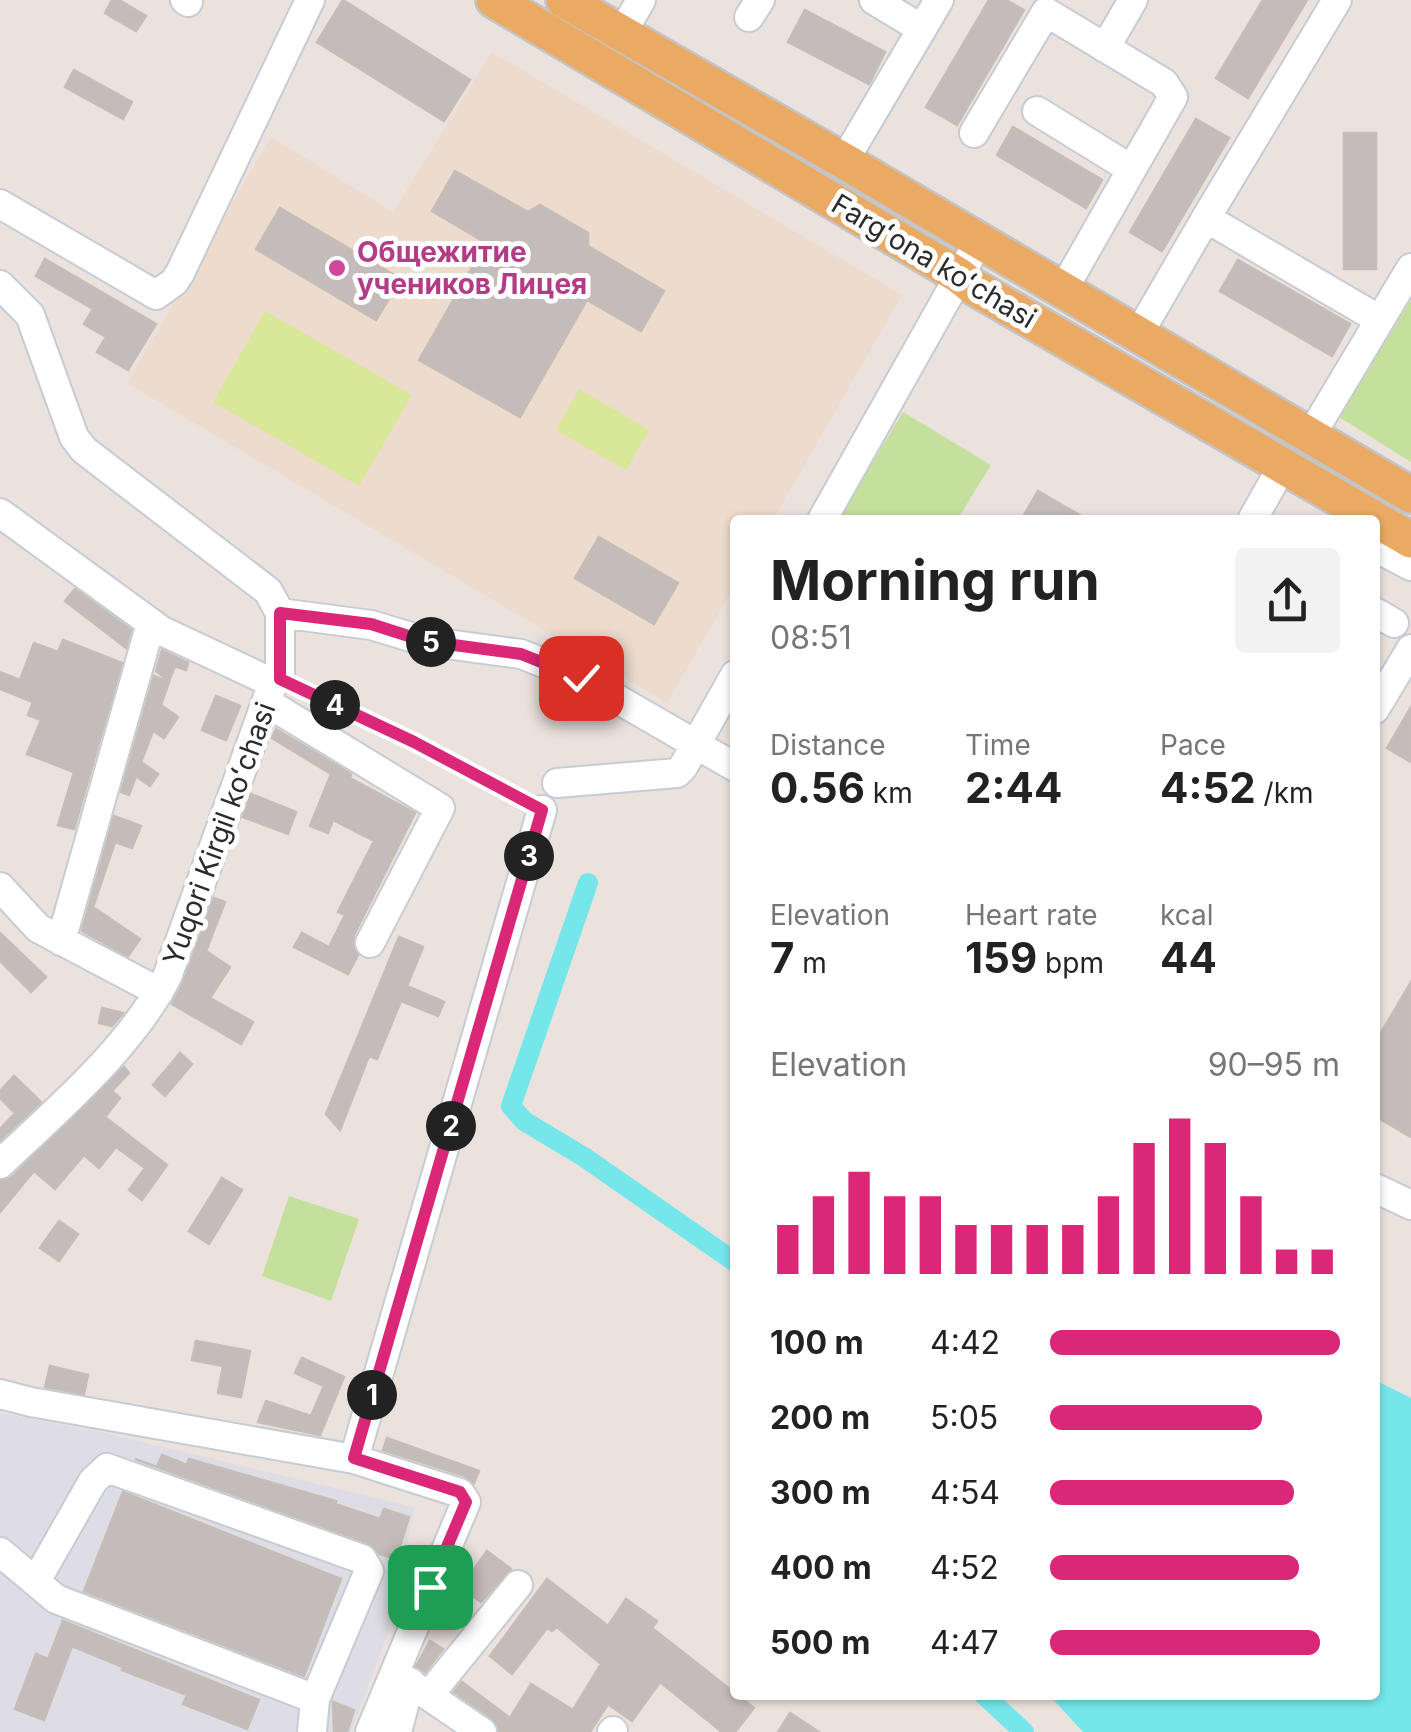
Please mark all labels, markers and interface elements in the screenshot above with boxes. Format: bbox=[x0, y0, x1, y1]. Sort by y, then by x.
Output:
street label: Fargʻona koʻchasi bbox=[826, 187, 1042, 335]
place label: Общежитие учеников Лицея bbox=[357, 235, 587, 301]
marker: Общежитие учеников Лицея bbox=[326, 257, 348, 279]
text: Morning run bbox=[770, 547, 1100, 613]
button: share bbox=[1235, 548, 1340, 653]
pin: 5 bbox=[406, 617, 456, 667]
text: 08:51 bbox=[770, 618, 852, 657]
text: 5 bbox=[422, 625, 440, 659]
pin bbox=[539, 636, 624, 721]
icon: check bbox=[554, 651, 609, 706]
pin: 4 bbox=[310, 680, 360, 730]
text: 4 bbox=[326, 688, 344, 722]
street label: Yuqori Kirgil koʻchasi bbox=[156, 698, 282, 970]
text: Distance bbox=[770, 728, 886, 762]
text: Time bbox=[965, 728, 1031, 762]
text: Pace bbox=[1160, 728, 1226, 762]
text: 0.56 bbox=[770, 762, 865, 813]
text: 2:44 bbox=[965, 762, 1062, 813]
text: 4:52 bbox=[1160, 762, 1256, 813]
text: km bbox=[865, 776, 913, 810]
text: /km bbox=[1256, 776, 1314, 810]
pin: 3 bbox=[504, 831, 554, 881]
text: 3 bbox=[520, 839, 538, 873]
text: Elevation bbox=[770, 898, 890, 932]
text: Heart rate bbox=[965, 898, 1098, 932]
text: kcal bbox=[1160, 898, 1214, 932]
text: 7 bbox=[770, 932, 794, 983]
text: 159 bbox=[965, 932, 1037, 983]
text: 44 bbox=[1160, 932, 1217, 983]
text: m bbox=[794, 946, 827, 980]
text: bpm bbox=[1037, 946, 1104, 980]
text: Elevation bbox=[770, 1045, 907, 1084]
text: 90–95 m bbox=[1208, 1045, 1340, 1084]
pin: 2 bbox=[426, 1101, 476, 1151]
text: 2 bbox=[442, 1109, 460, 1143]
text: 100 m bbox=[770, 1323, 864, 1362]
text: 4:42 bbox=[930, 1323, 1000, 1362]
pin: 1 bbox=[347, 1370, 397, 1420]
text: 1 bbox=[366, 1378, 378, 1412]
text: 200 m bbox=[770, 1398, 870, 1437]
text: 5:05 bbox=[930, 1398, 998, 1437]
text: 300 m bbox=[770, 1473, 871, 1512]
text: 4:54 bbox=[930, 1473, 1000, 1512]
pin bbox=[388, 1545, 473, 1630]
text: 400 m bbox=[770, 1548, 872, 1587]
text: 4:52 bbox=[930, 1548, 999, 1587]
icon: arrive bbox=[403, 1560, 458, 1615]
text: 500 m bbox=[770, 1623, 870, 1662]
text: 4:47 bbox=[930, 1623, 999, 1662]

